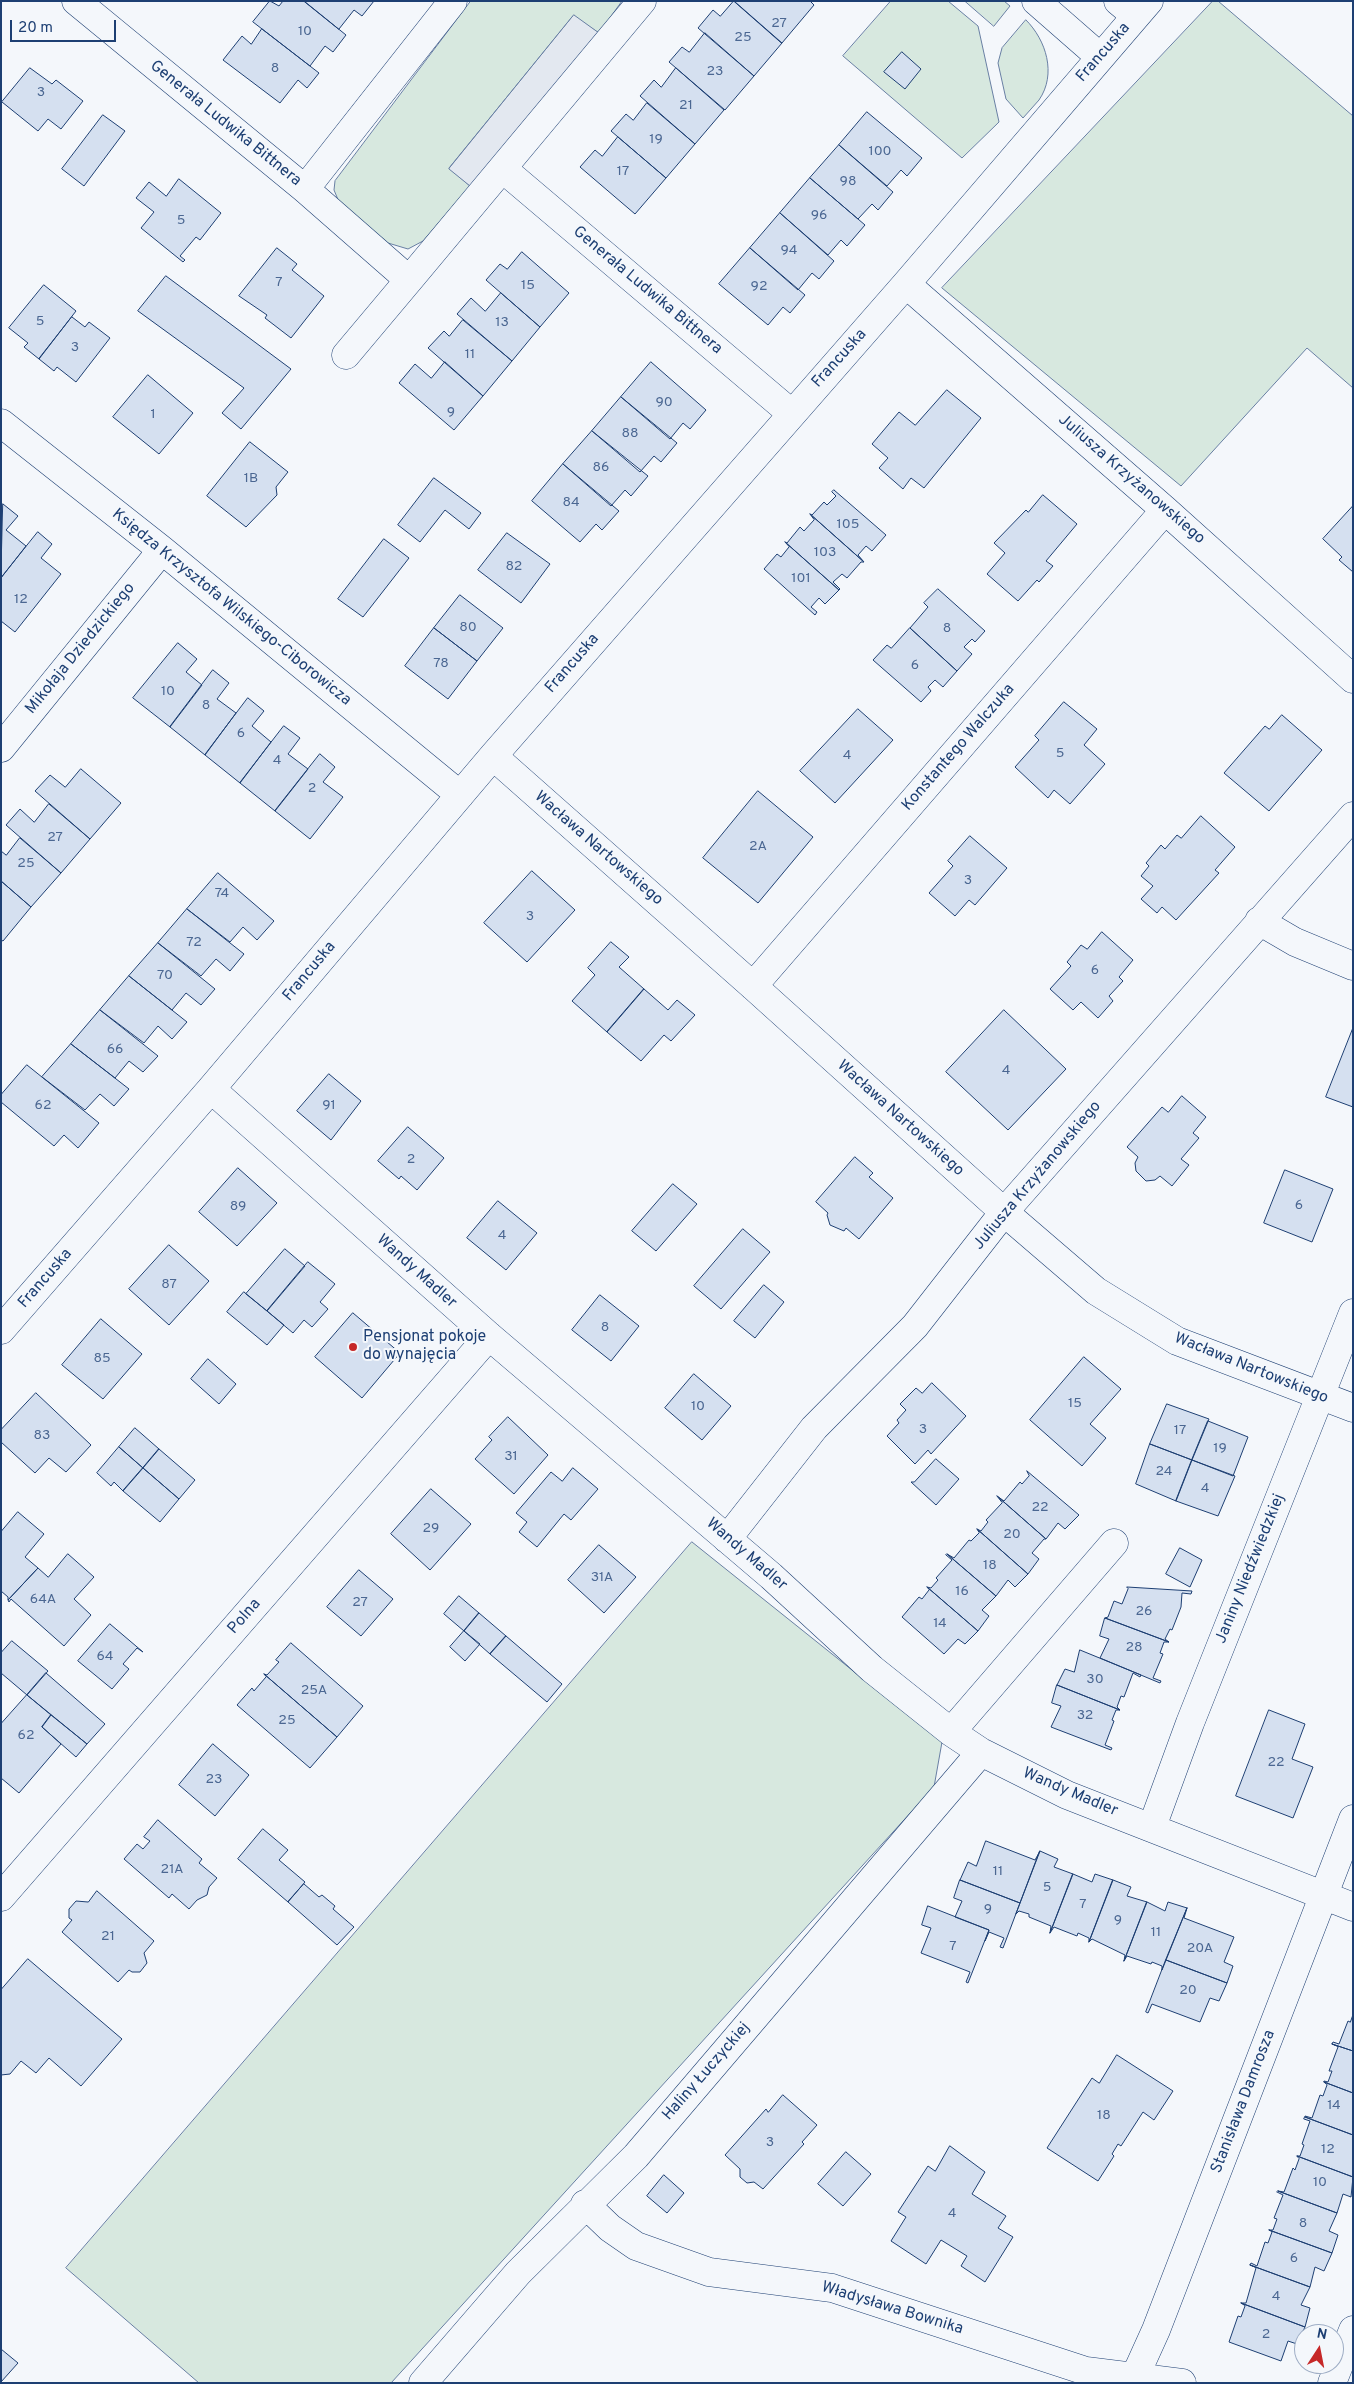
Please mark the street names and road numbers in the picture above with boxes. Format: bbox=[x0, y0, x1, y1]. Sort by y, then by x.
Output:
street label: Francuska bbox=[1073, 19, 1135, 87]
street label: Generała Ludwika Bittnera bbox=[145, 57, 305, 191]
street label: Generała Ludwika Bittnera bbox=[568, 223, 726, 359]
street label: Francuska bbox=[809, 326, 871, 392]
street label: Juliusza Krzyżanowskiego bbox=[1054, 411, 1208, 549]
street label: Księdza Krzysztofa Wilskiego-Ciborowicza bbox=[108, 505, 354, 711]
street label: Mikołaja Dziedzickiego bbox=[22, 579, 140, 719]
street label: Francuska bbox=[542, 630, 604, 698]
street label: Konstantego Walczuka bbox=[899, 681, 1019, 815]
street label: Wacława Nartowskiego bbox=[530, 788, 666, 910]
street label: Francuska bbox=[279, 938, 341, 1006]
street label: Wacława Nartowskiego bbox=[832, 1057, 968, 1181]
street label: Juliusza Krzyżanowskiego bbox=[970, 1098, 1106, 1254]
street label: Wandy Madler bbox=[372, 1231, 460, 1313]
street label: Francuska bbox=[15, 1245, 77, 1313]
street label: Wacława Nartowskiego bbox=[1171, 1329, 1331, 1409]
street label: Janiny Niedźwiedzkiej bbox=[1212, 1491, 1290, 1647]
street label: Wandy Madler bbox=[701, 1515, 791, 1595]
street label: Polna bbox=[224, 1595, 266, 1639]
street label: Wandy Madler bbox=[1020, 1764, 1120, 1822]
street label: Haliny Łuczyckiej bbox=[659, 2019, 755, 2125]
street label: Stanisława Damrosza bbox=[1208, 2028, 1280, 2176]
street label: Władysława Bownika bbox=[819, 2278, 965, 2340]

